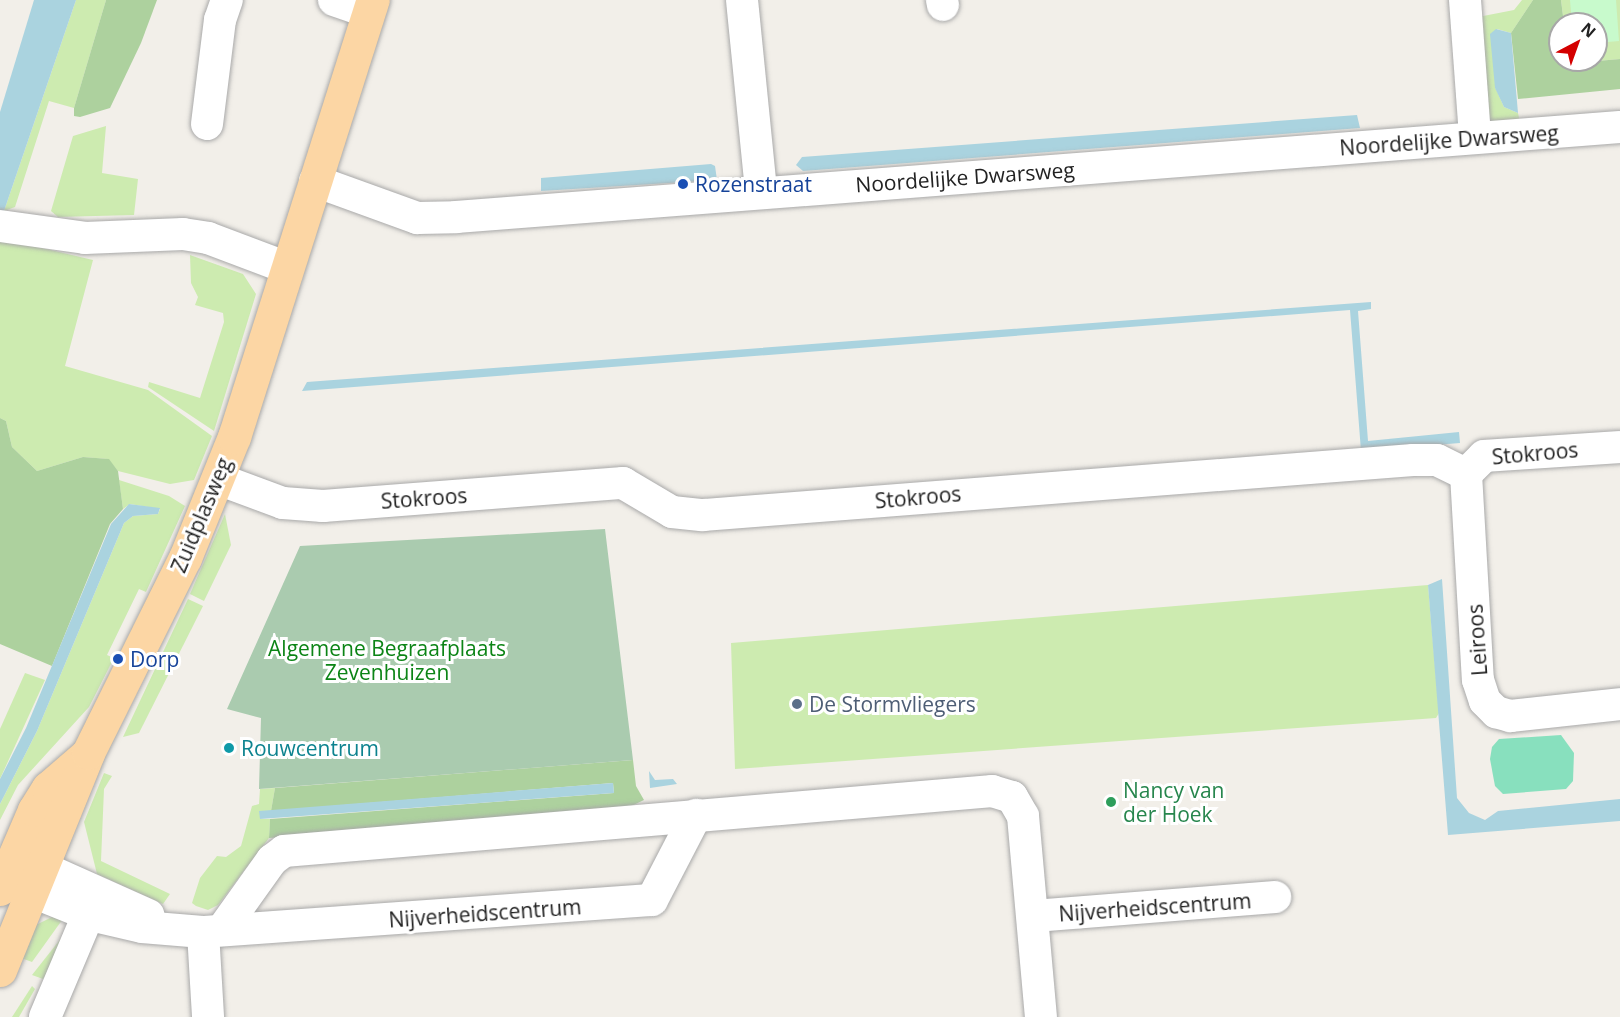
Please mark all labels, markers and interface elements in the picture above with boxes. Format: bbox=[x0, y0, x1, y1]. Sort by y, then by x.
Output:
north arrow bbox=[1548, 12, 1608, 72]
text: N bbox=[1576, 17, 1601, 42]
street label: Noordelijke Dwarsweg bbox=[1339, 120, 1559, 160]
street label: Noordelijke Dwarsweg bbox=[855, 157, 1075, 197]
place label: Rozenstraat bbox=[695, 171, 812, 197]
marker: Rozenstraat bbox=[676, 177, 690, 191]
street label: Stokroos bbox=[1491, 437, 1579, 469]
street label: Zuidplasweg bbox=[166, 454, 236, 576]
street label: Stokroos bbox=[874, 481, 962, 513]
street label: Stokroos bbox=[380, 482, 468, 514]
street label: Leiroos bbox=[1462, 603, 1492, 677]
park label: Algemene Begraafplaats Zevenhuizen bbox=[268, 635, 506, 685]
place label: Dorp bbox=[130, 646, 179, 672]
marker: Dorp bbox=[111, 652, 125, 666]
place label: De Stormvliegers bbox=[809, 691, 976, 717]
marker: De Stormvliegers bbox=[790, 697, 804, 711]
place label: Rouwcentrum bbox=[241, 735, 379, 761]
marker: Rouwcentrum bbox=[222, 741, 236, 755]
place label: Nancy van der Hoek bbox=[1123, 777, 1224, 827]
marker: Nancy van der Hoek bbox=[1104, 795, 1118, 809]
street label: Nijverheidscentrum bbox=[1058, 888, 1252, 926]
street label: Nijverheidscentrum bbox=[388, 894, 582, 932]

